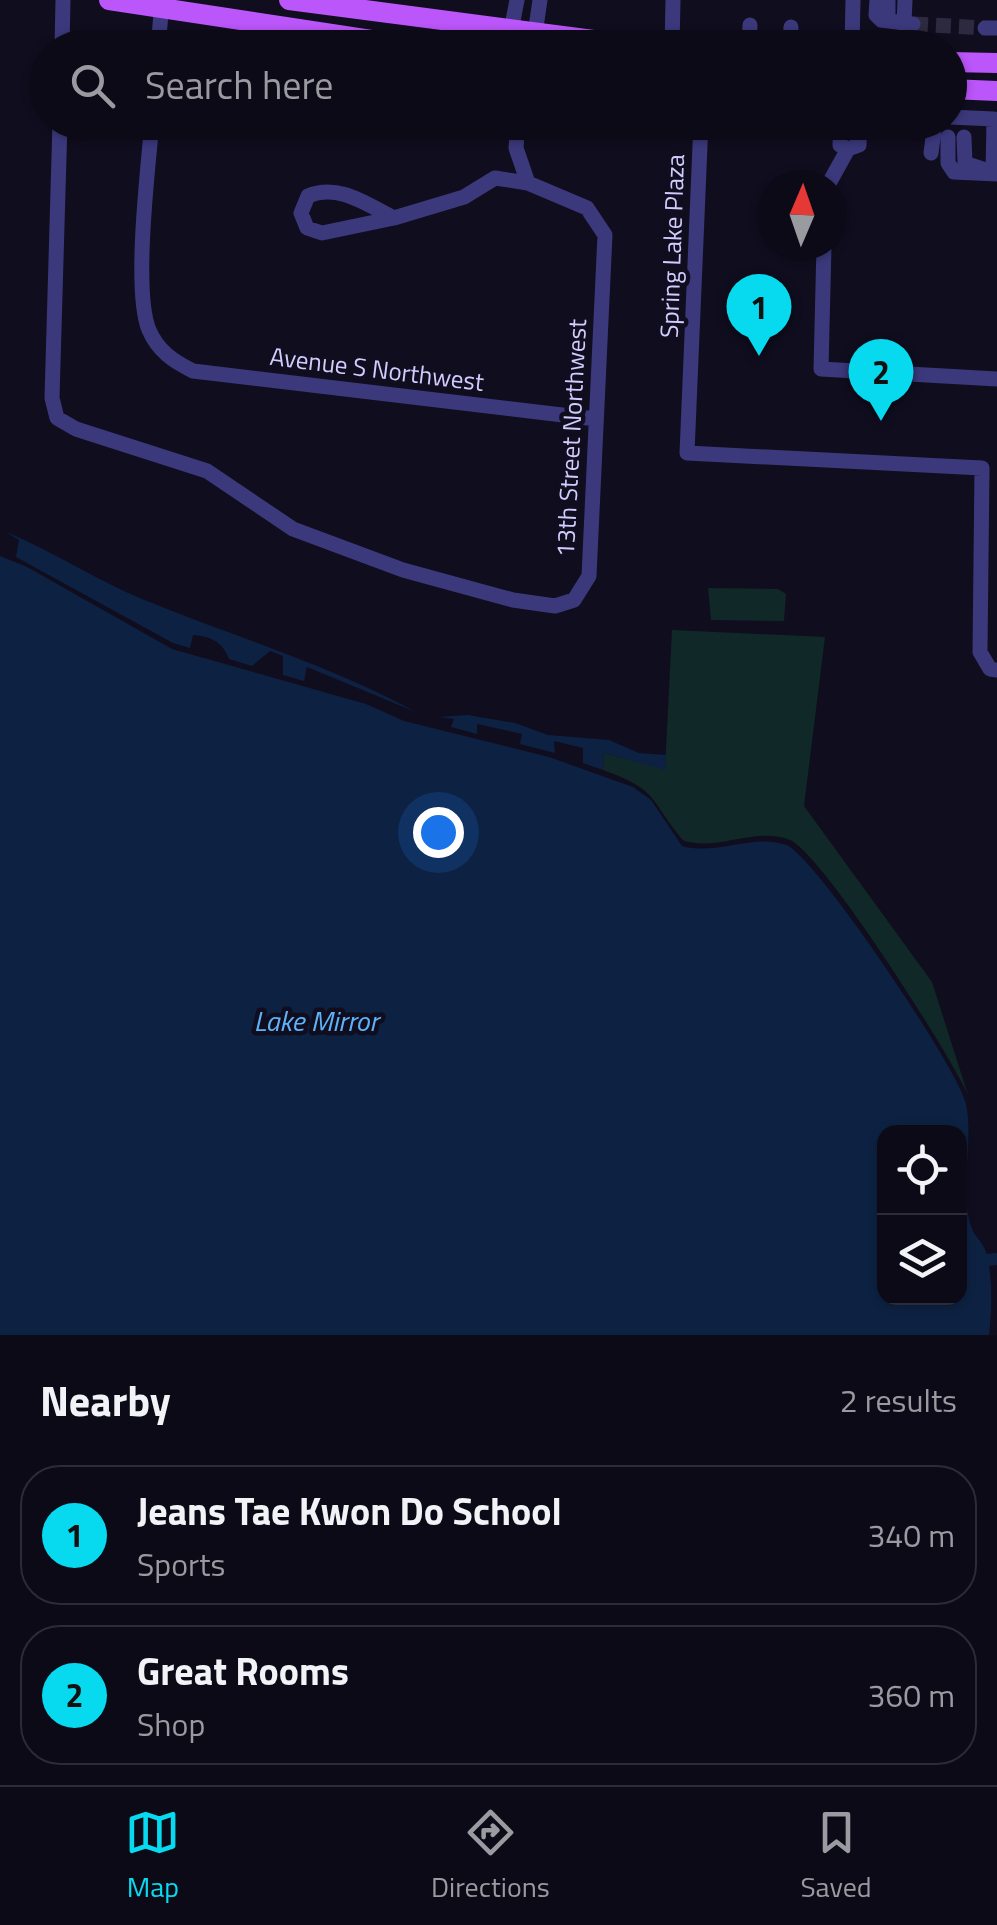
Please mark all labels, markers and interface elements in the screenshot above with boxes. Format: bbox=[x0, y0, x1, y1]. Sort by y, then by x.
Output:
search box bbox=[30, 30, 967, 140]
text: Search here bbox=[145, 56, 333, 114]
icon: search bbox=[65, 58, 120, 113]
street label: Spring Lake Plaza bbox=[650, 153, 694, 339]
north arrow bbox=[757, 170, 847, 260]
pin: 1 bbox=[726, 274, 792, 356]
street label: 13th Street Northwest bbox=[546, 318, 596, 558]
street label: Avenue S Northwest bbox=[268, 337, 486, 401]
pin: 2 bbox=[848, 338, 914, 421]
your location bbox=[413, 807, 464, 858]
water label: Lake Mirror bbox=[254, 999, 381, 1042]
map controls bbox=[877, 1125, 967, 1305]
button: locate bbox=[877, 1125, 967, 1215]
button: layers bbox=[877, 1215, 967, 1305]
text: Nearby bbox=[40, 1368, 171, 1432]
text: 2 results bbox=[840, 1376, 957, 1424]
text: Jeans Tae Kwon Do School bbox=[137, 1482, 562, 1540]
text: 1 bbox=[66, 1511, 83, 1559]
text: 340 m bbox=[867, 1511, 955, 1559]
text: Sports bbox=[137, 1540, 225, 1588]
text: Great Rooms bbox=[137, 1642, 349, 1700]
text: 2 bbox=[66, 1671, 83, 1719]
text: 360 m bbox=[867, 1671, 955, 1719]
text: Shop bbox=[137, 1700, 205, 1748]
tab: Map bbox=[125, 1805, 180, 1908]
tab: Directions bbox=[431, 1805, 550, 1908]
tab: Saved bbox=[800, 1805, 872, 1908]

